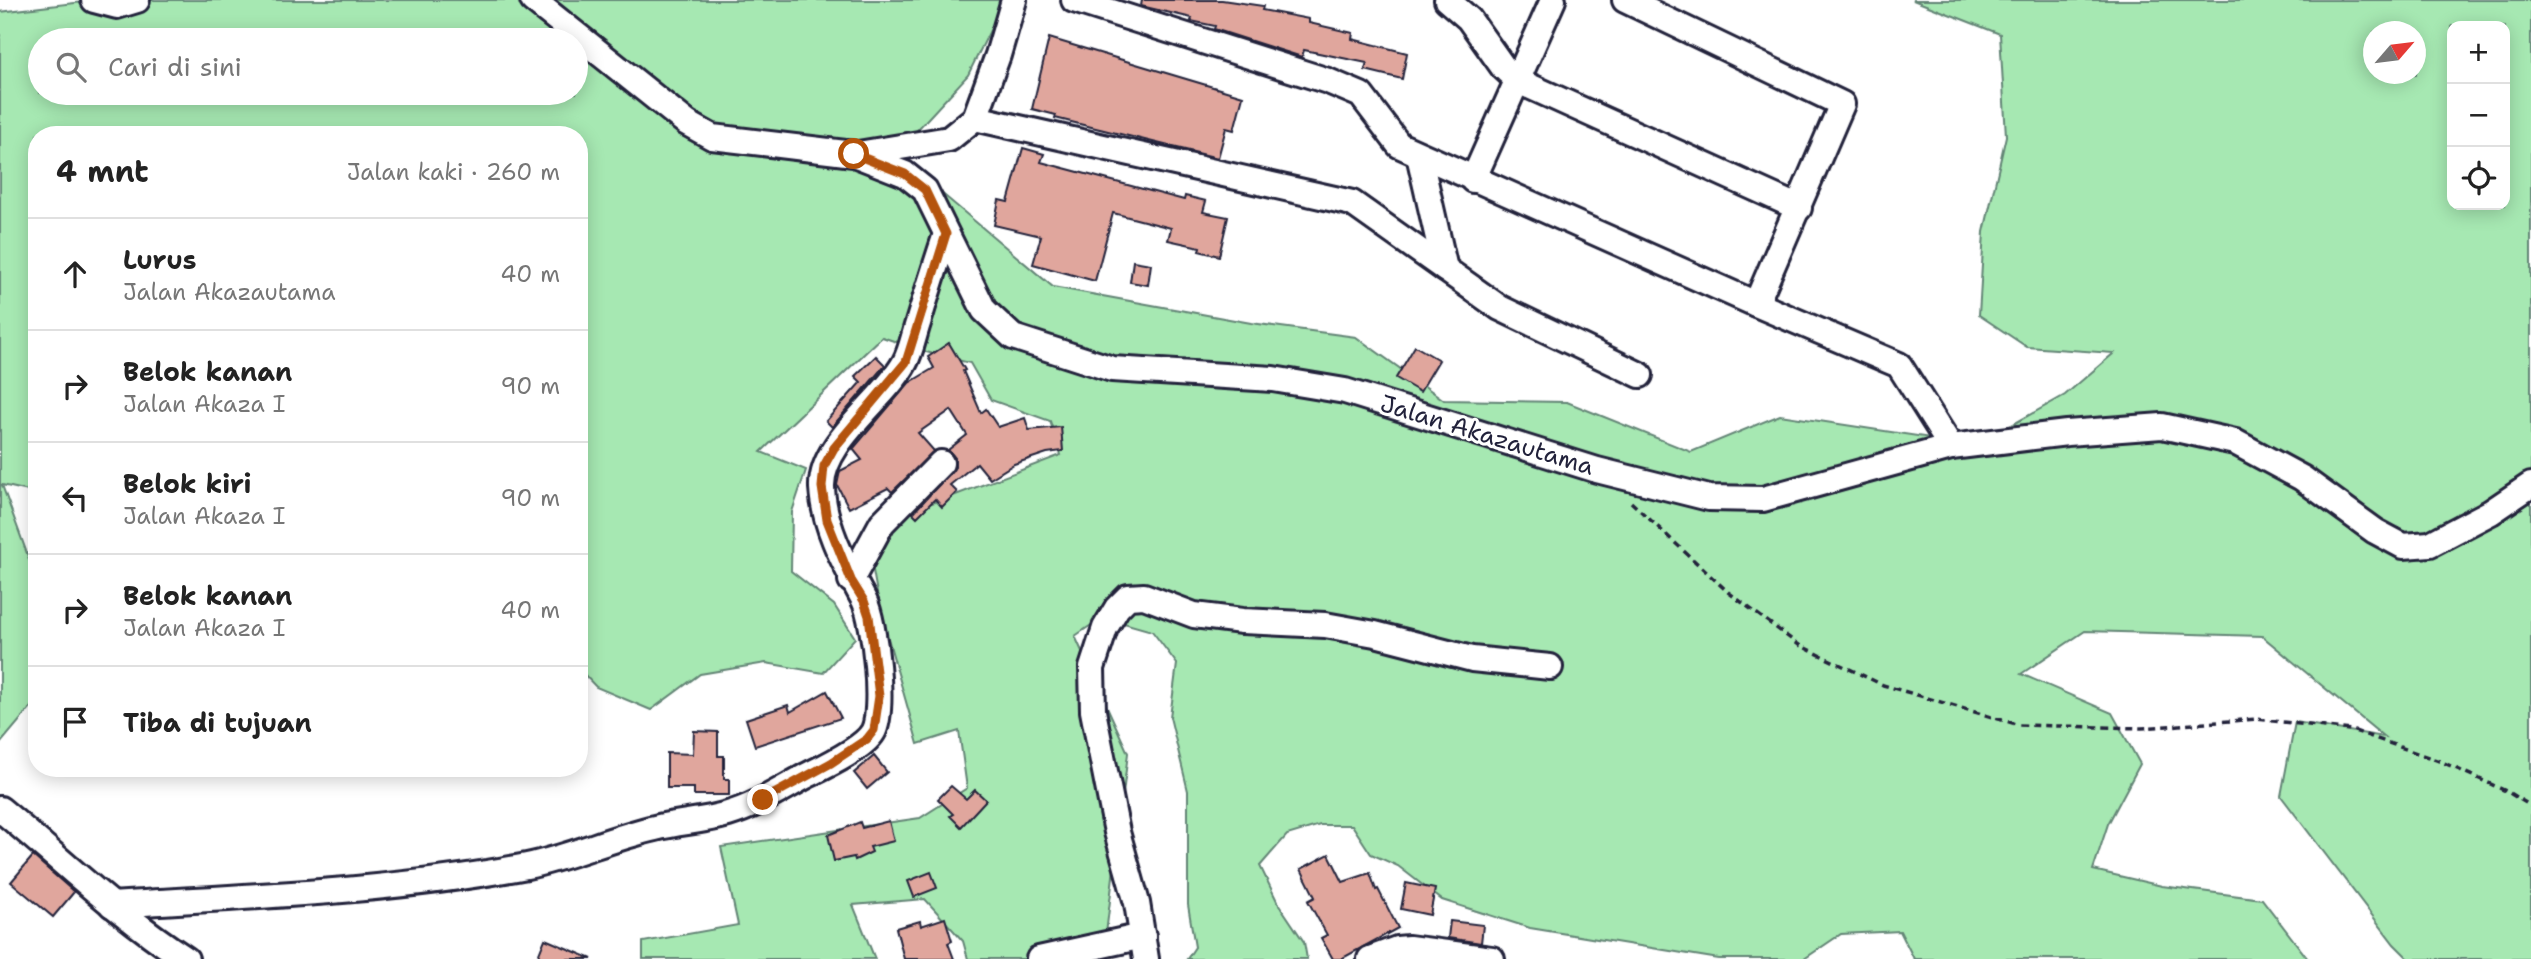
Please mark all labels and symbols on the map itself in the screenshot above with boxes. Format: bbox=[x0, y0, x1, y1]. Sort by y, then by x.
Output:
north arrow bbox=[2363, 21, 2426, 84]
route start bbox=[838, 138, 869, 169]
street label: Jalan Akazautama bbox=[1376, 387, 1598, 483]
route end bbox=[747, 784, 778, 815]

